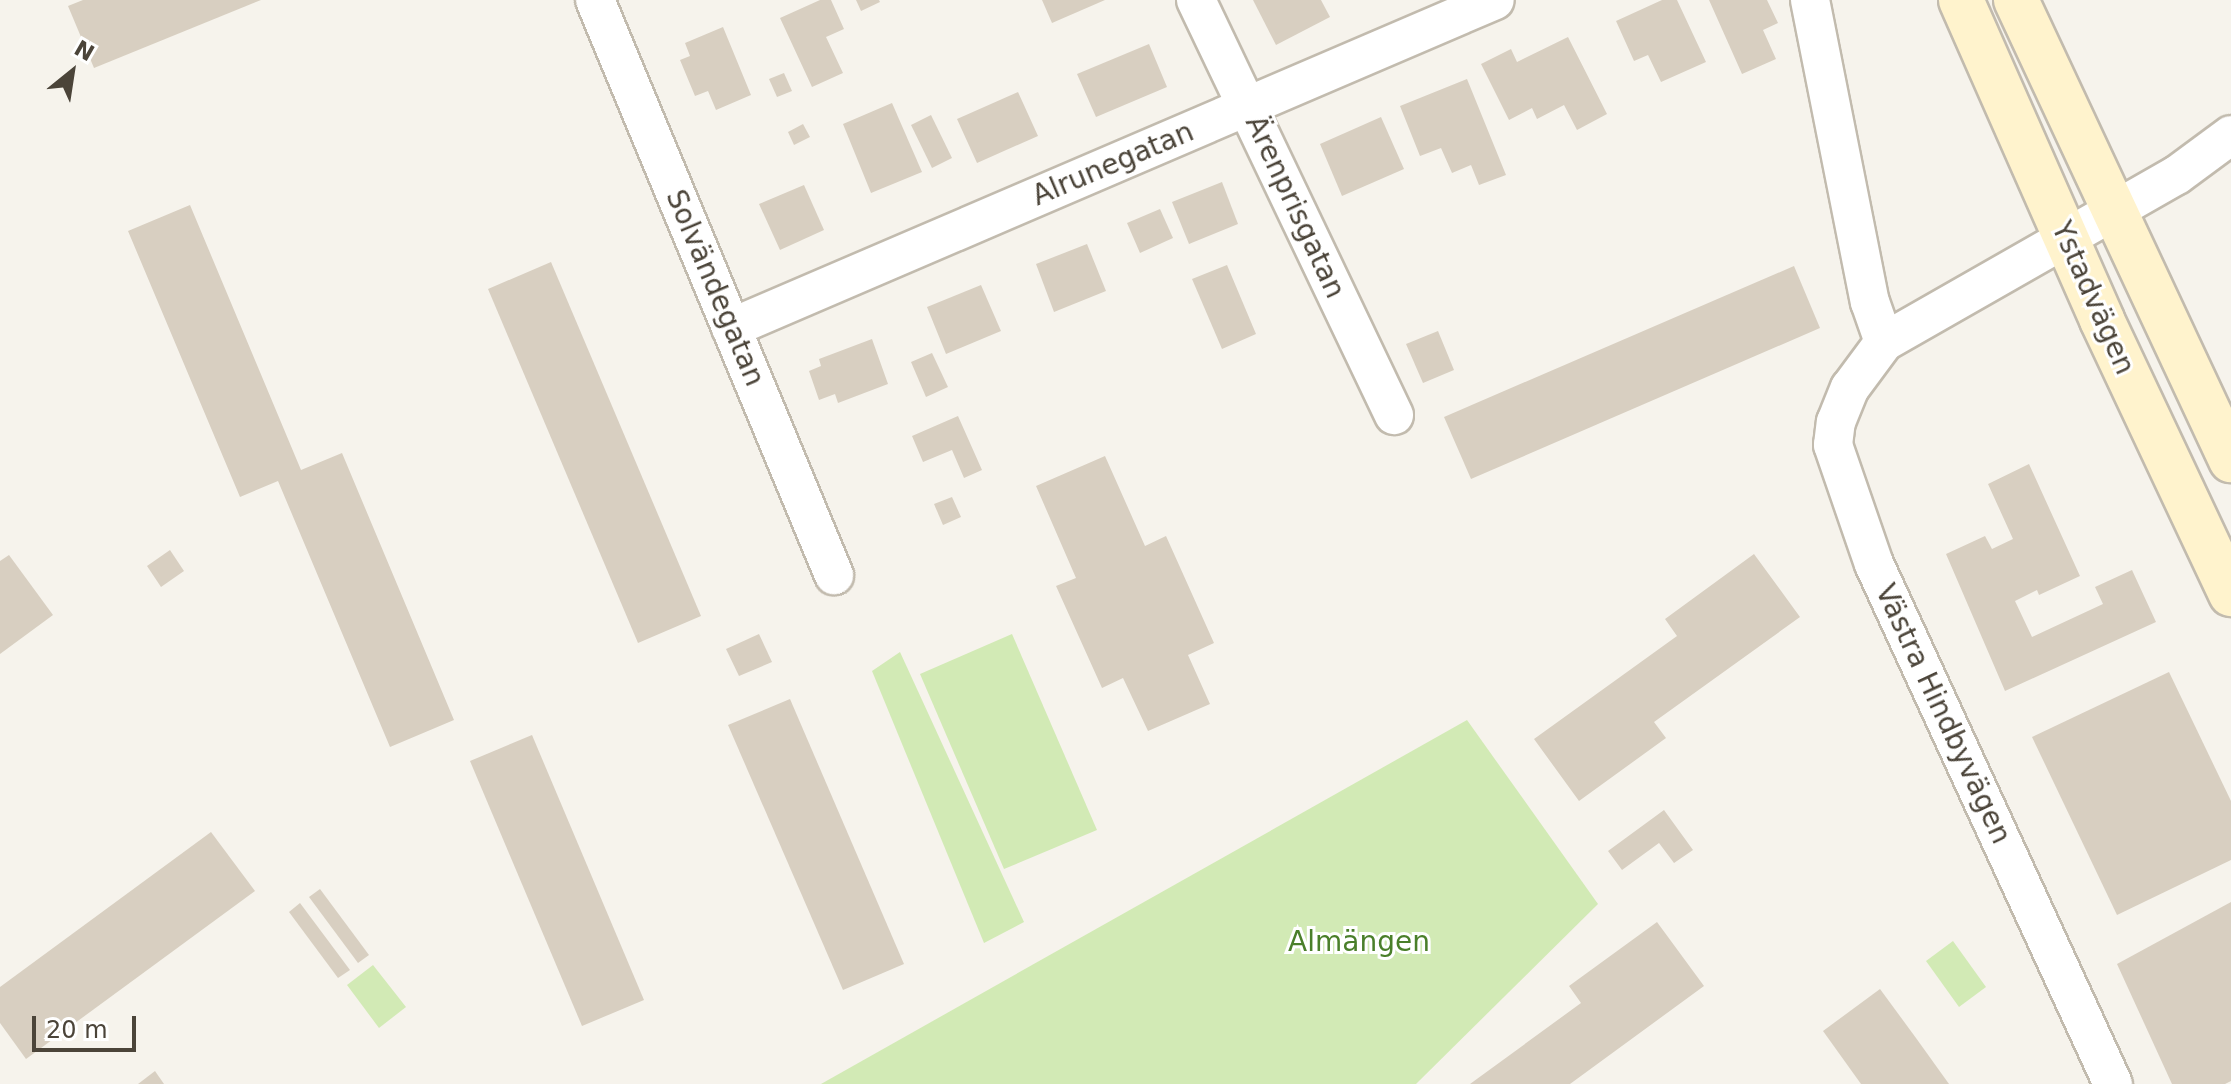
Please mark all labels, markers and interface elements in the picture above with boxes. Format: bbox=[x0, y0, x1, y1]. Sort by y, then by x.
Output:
north arrow bbox=[32, 32, 112, 112]
text: N bbox=[70, 35, 98, 66]
street label: Ärenprisgatan bbox=[1238, 110, 1352, 304]
street label: Alrunegatan bbox=[1027, 115, 1199, 213]
street label: Solvändegatan bbox=[659, 185, 771, 391]
street label: Ystadvägen bbox=[2044, 216, 2142, 380]
street label: Västra Hindbyvägen bbox=[1868, 579, 2018, 849]
park label: Almängen bbox=[1288, 925, 1430, 959]
scale bar bbox=[36, 1000, 140, 1050]
text: 20 m bbox=[46, 1016, 108, 1044]

